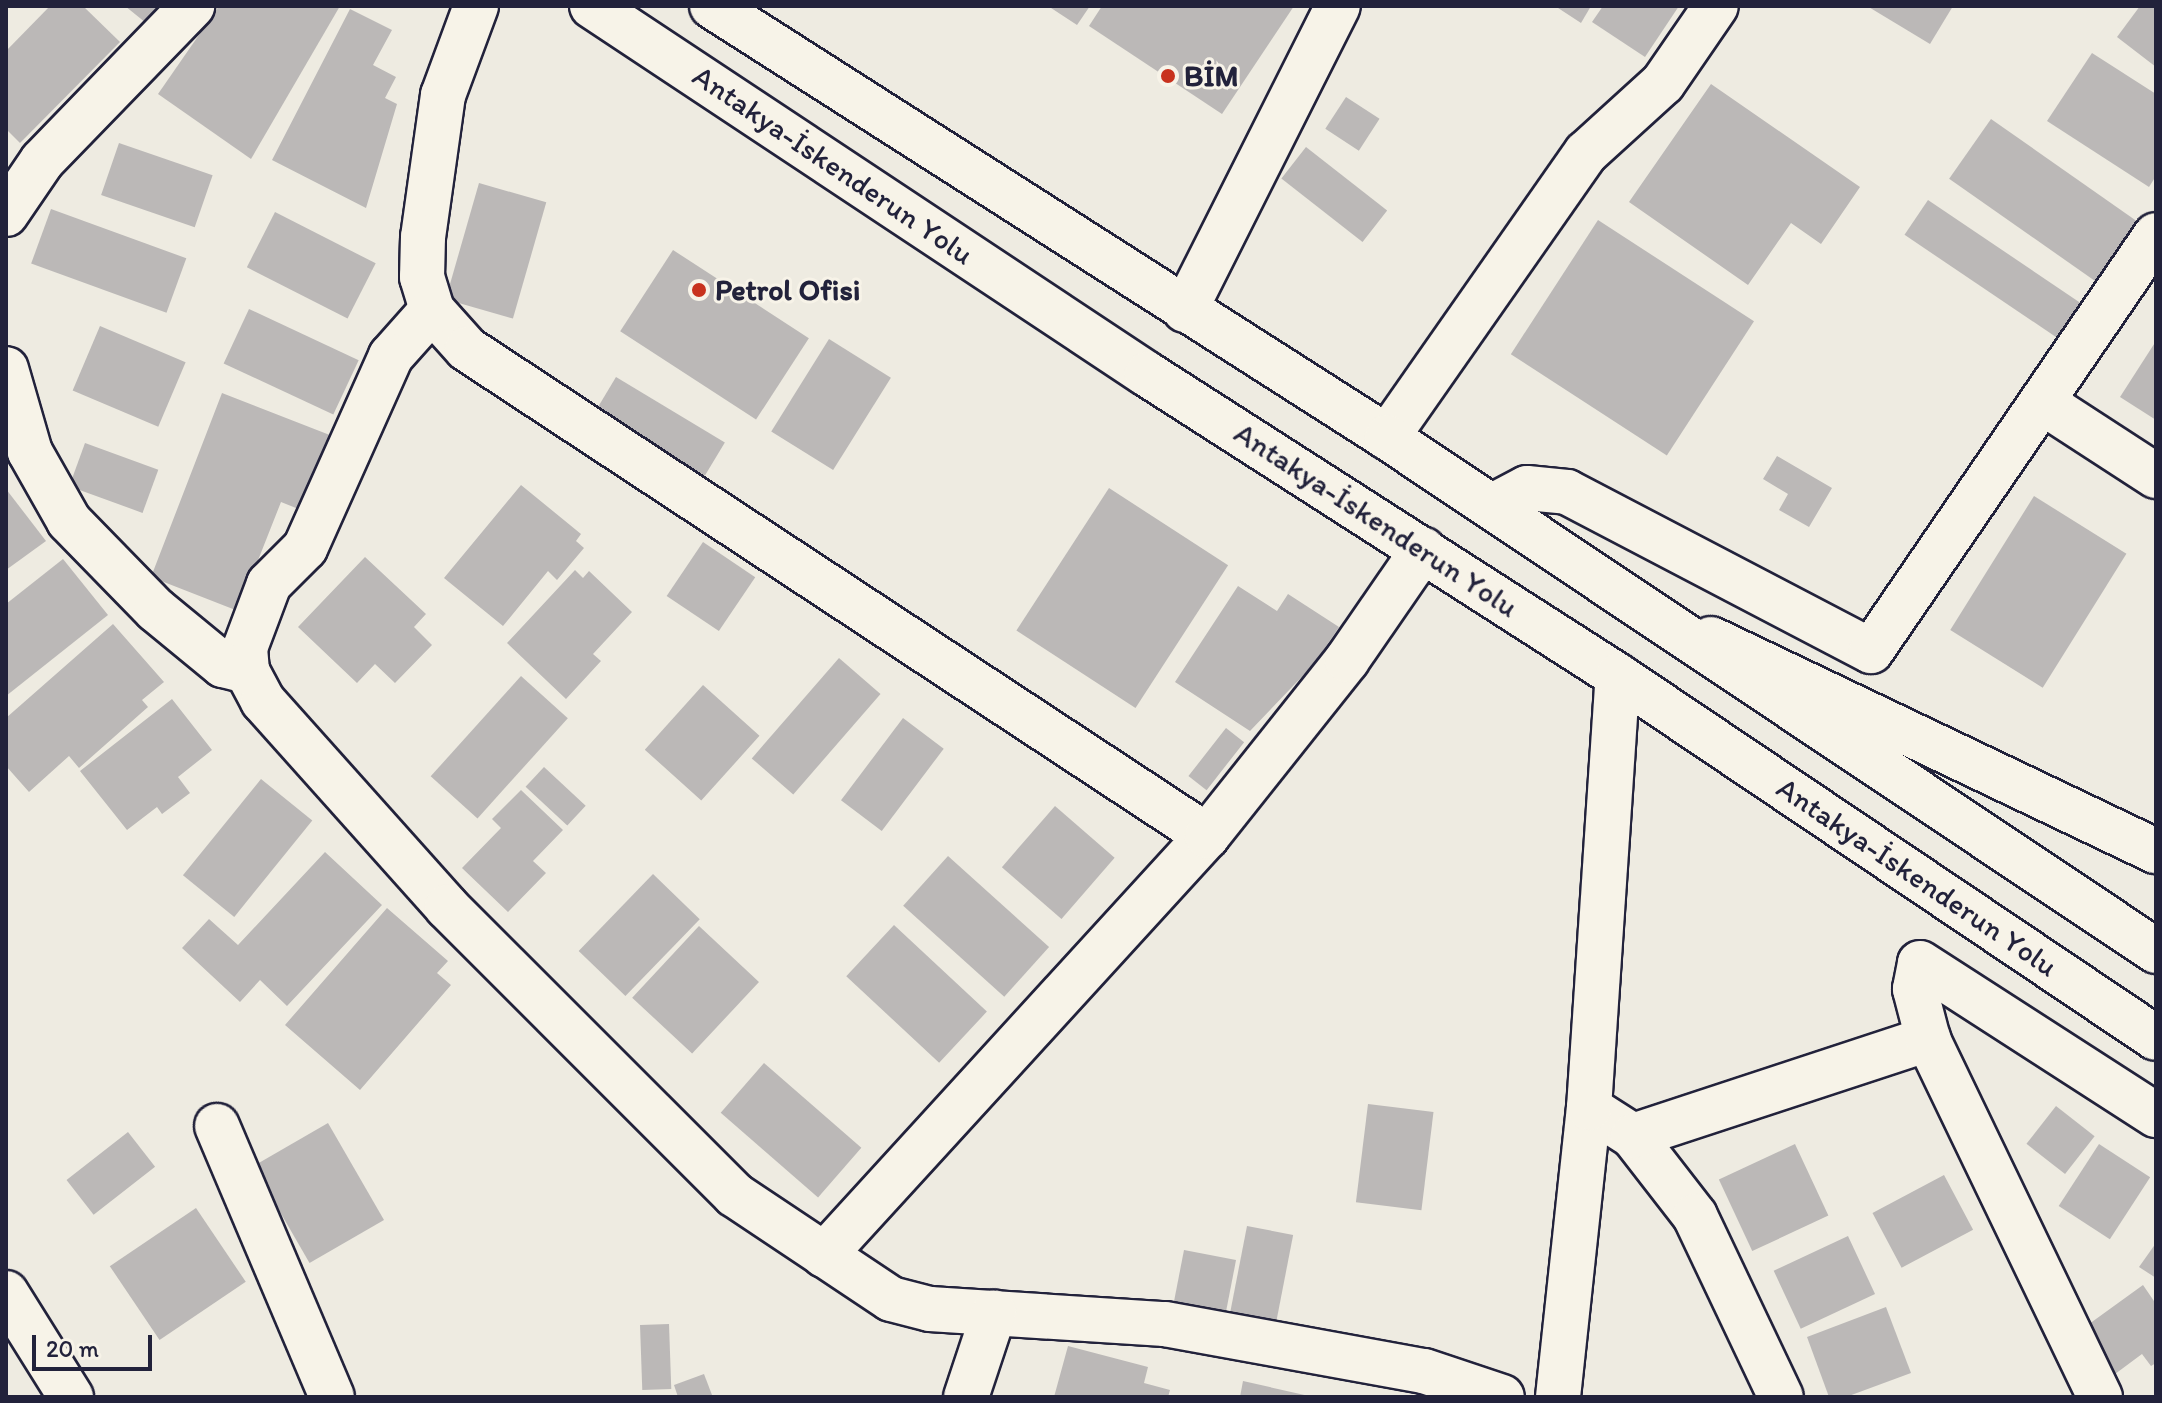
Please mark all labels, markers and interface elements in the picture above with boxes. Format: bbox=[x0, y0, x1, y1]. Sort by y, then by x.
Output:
street label: Antakya-İskenderun Yolu bbox=[687, 58, 979, 272]
place label: BİM bbox=[1184, 58, 1239, 94]
marker: BİM bbox=[1159, 67, 1177, 85]
place label: Petrol Ofisi bbox=[715, 272, 860, 308]
marker: Petrol Ofisi bbox=[690, 281, 708, 299]
street label: Antakya-İskenderun Yolu bbox=[1228, 415, 1524, 625]
street label: Antakya-İskenderun Yolu bbox=[1771, 770, 2063, 984]
scale bar bbox=[36, 1319, 156, 1369]
text: 20 m bbox=[46, 1334, 99, 1363]

